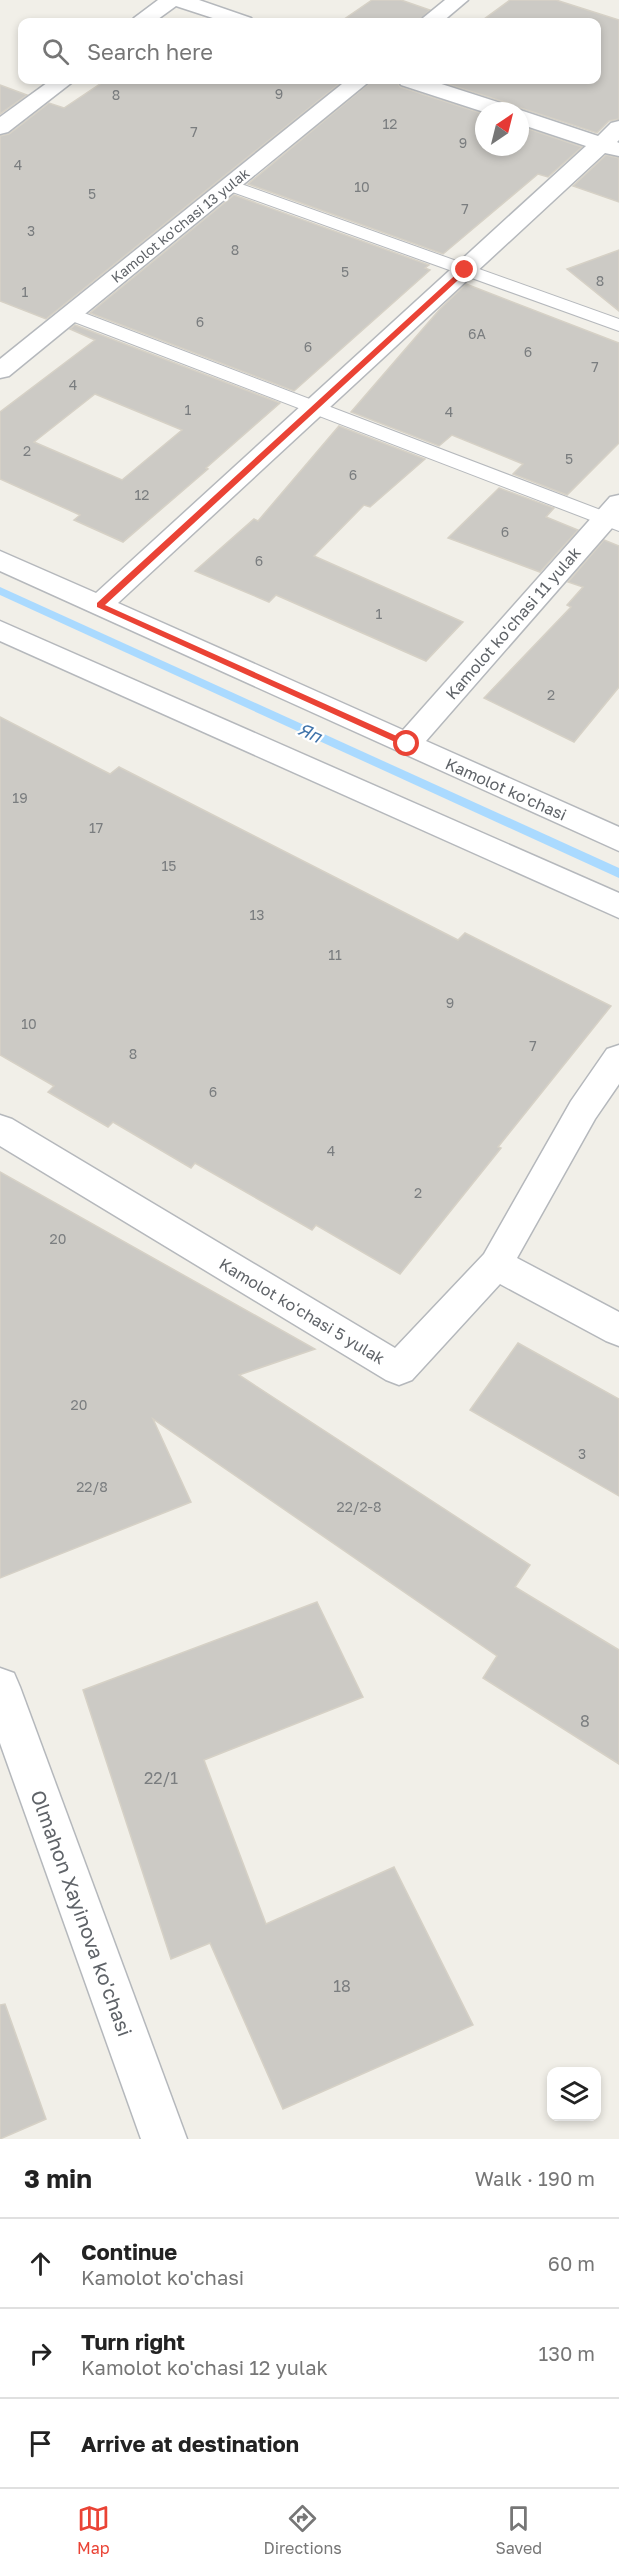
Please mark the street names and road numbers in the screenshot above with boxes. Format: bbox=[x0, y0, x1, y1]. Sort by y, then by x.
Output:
street label: Kamolot ko'chasi 13 yulak bbox=[108, 164, 253, 286]
street label: Kamolot ko'chasi 11 yulak bbox=[441, 543, 585, 703]
street label: Kamolot ko'chasi bbox=[442, 753, 570, 825]
street label: Kamolot ko'chasi 5 yulak bbox=[216, 1254, 388, 1368]
street label: Olmahon Xayinova ko'chasi bbox=[26, 1787, 138, 2039]

